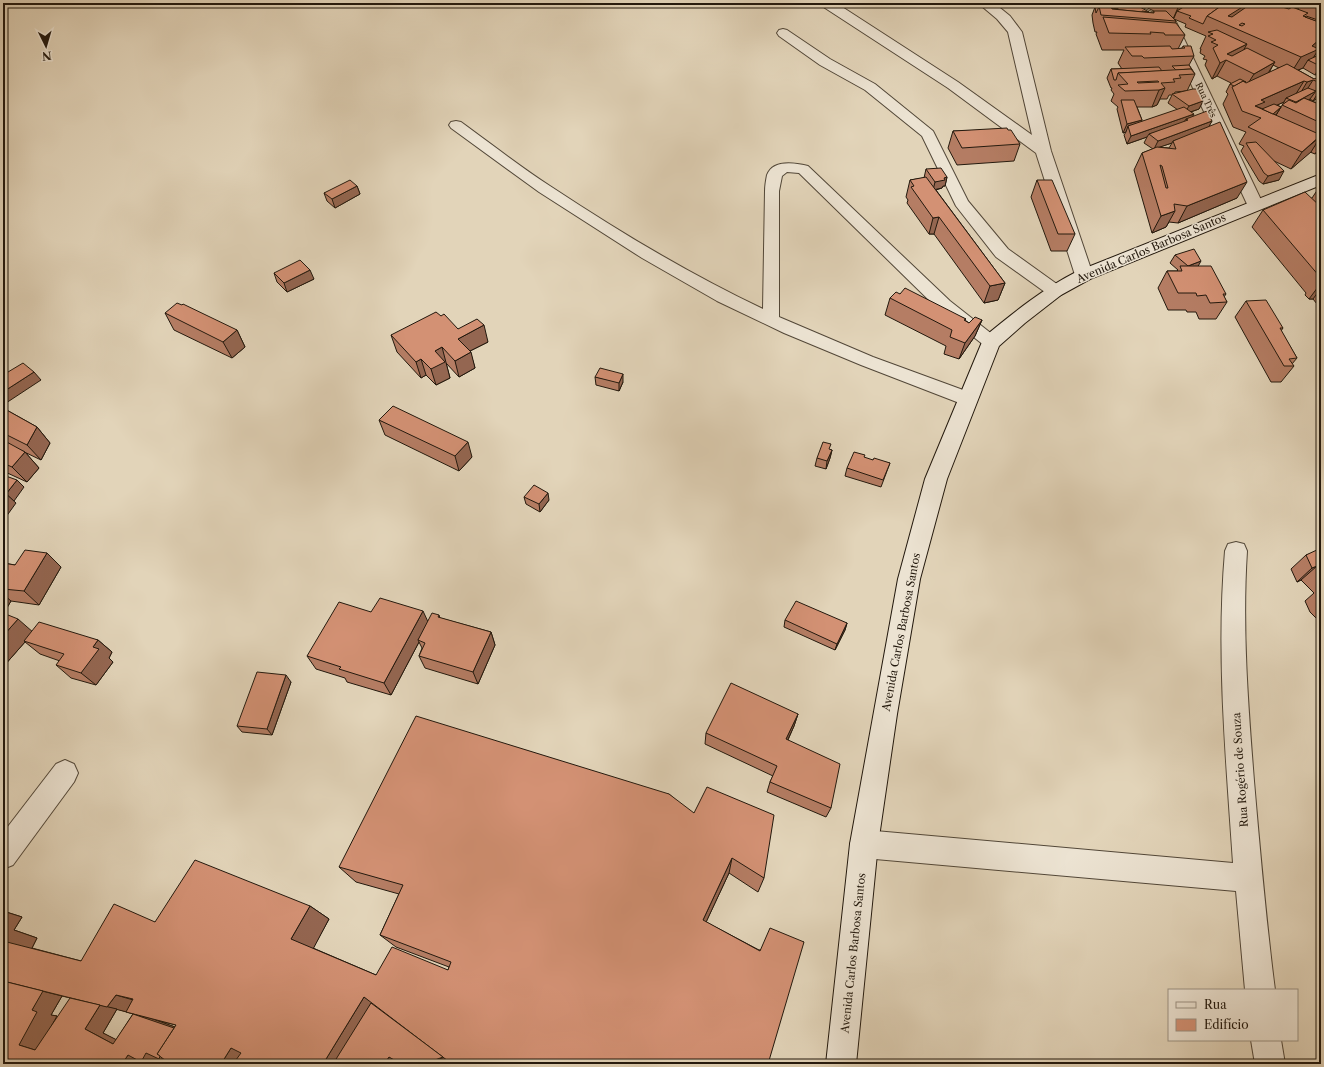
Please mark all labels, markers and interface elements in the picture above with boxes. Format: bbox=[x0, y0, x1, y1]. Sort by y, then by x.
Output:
north arrow bbox=[26, 26, 66, 66]
text: N bbox=[41, 49, 52, 63]
street label: Rua Três bbox=[1193, 80, 1219, 119]
street label: Avenida Carlos Barbosa Santos bbox=[1073, 210, 1228, 286]
street label: Avenida Carlos Barbosa Santos bbox=[879, 551, 923, 713]
street label: Rua Rogério de Souza bbox=[1229, 712, 1251, 828]
street label: Avenida Carlos Barbosa Santos bbox=[838, 872, 868, 1035]
legend bbox=[1168, 989, 1298, 1041]
text: Rua bbox=[1204, 997, 1227, 1012]
text: Edifício bbox=[1204, 1017, 1249, 1032]

